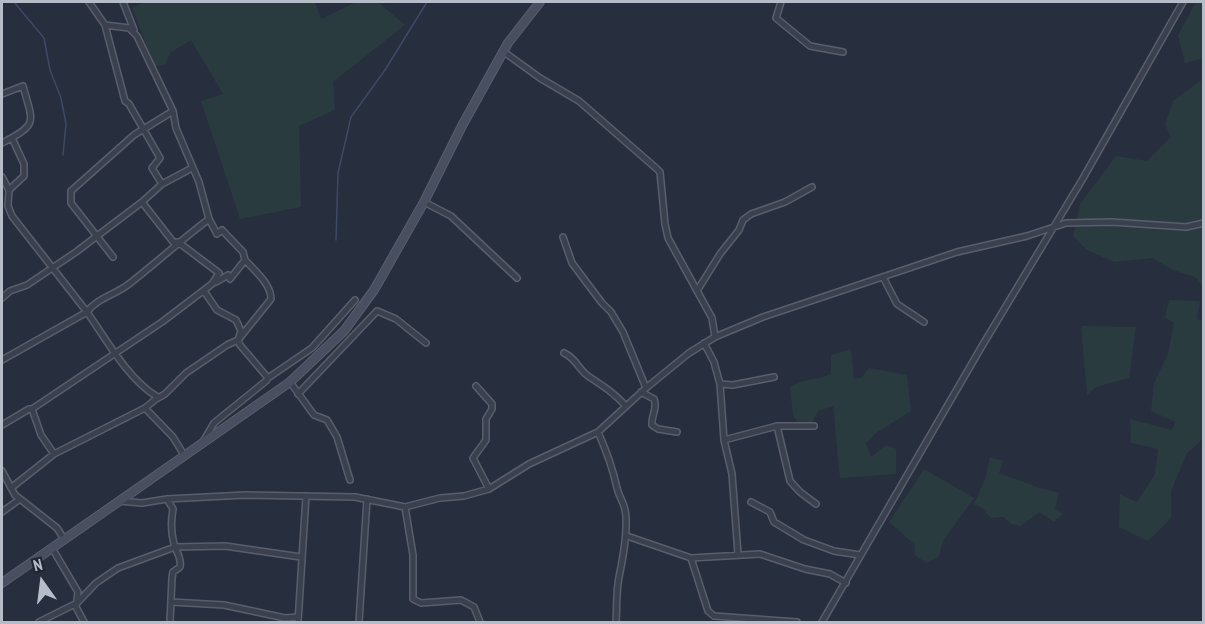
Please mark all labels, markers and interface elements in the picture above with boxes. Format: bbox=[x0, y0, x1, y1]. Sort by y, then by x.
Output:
north arrow bbox=[12, 552, 72, 612]
text: N bbox=[31, 554, 44, 575]

